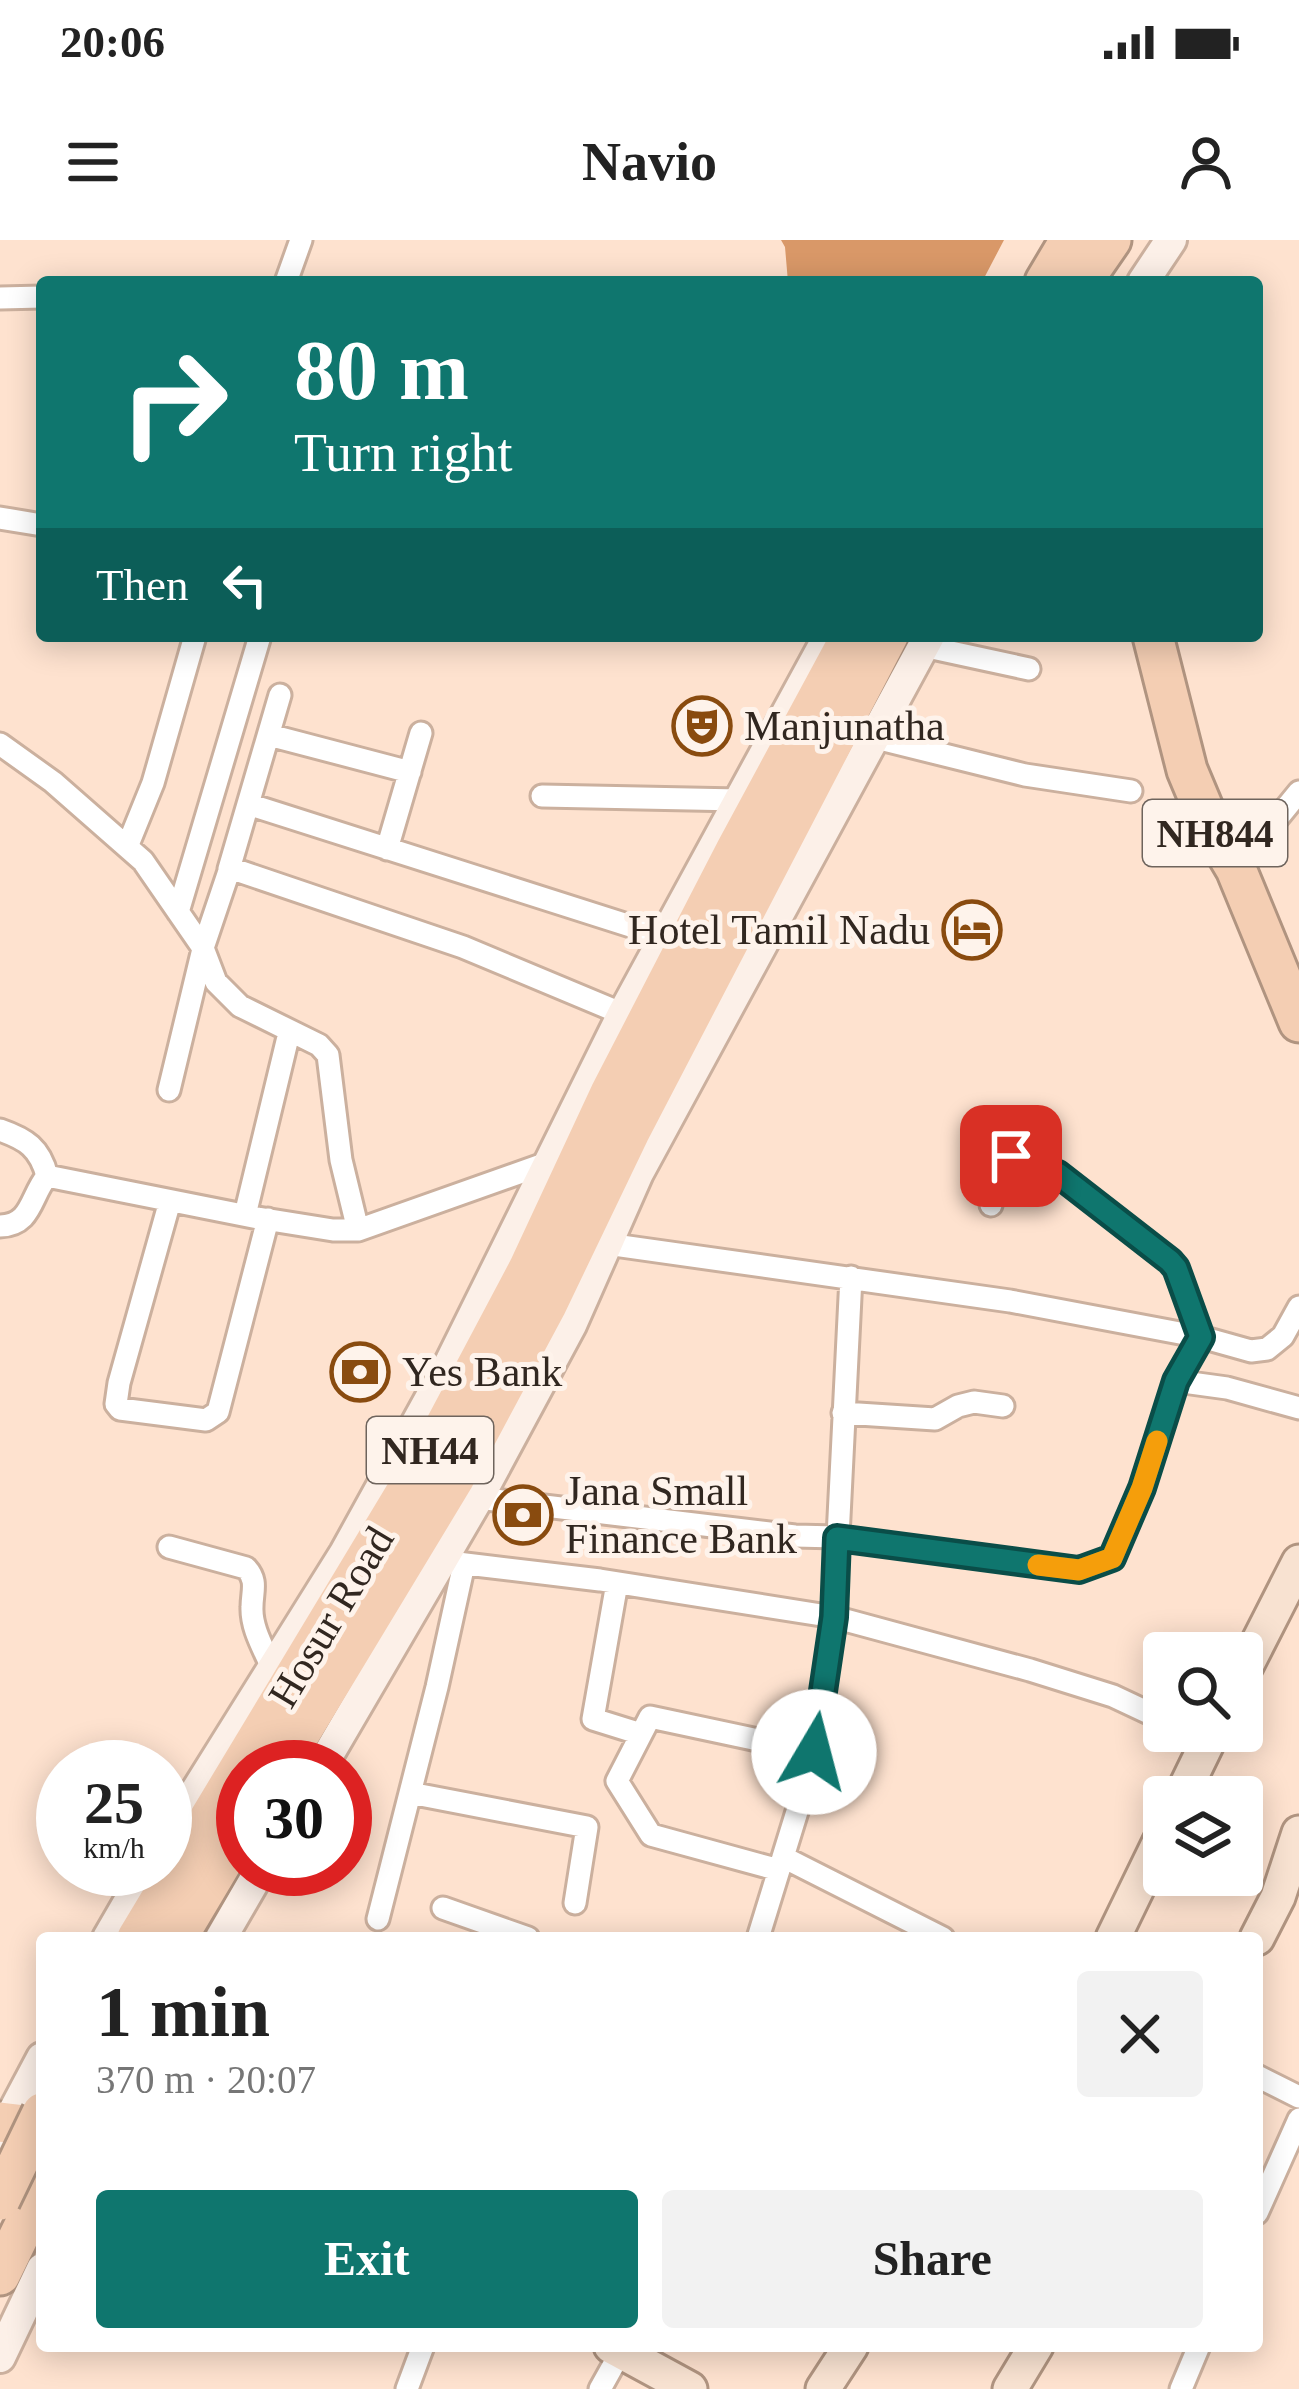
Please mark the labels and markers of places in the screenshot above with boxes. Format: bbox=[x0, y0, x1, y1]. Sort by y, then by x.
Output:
theatre icon: Manjunatha bbox=[671, 695, 733, 757]
place label: Manjunatha bbox=[744, 703, 945, 749]
hotel icon: Hotel Tamil Nadu bbox=[941, 899, 1003, 961]
place label: Hotel Tamil Nadu bbox=[628, 907, 930, 953]
pin bbox=[960, 1105, 1062, 1207]
bank icon: Yes Bank bbox=[329, 1341, 391, 1403]
place label: Yes Bank bbox=[402, 1349, 562, 1395]
place label: Jana Small Finance Bank bbox=[565, 1468, 797, 1562]
bank icon: Jana Small Finance Bank bbox=[492, 1484, 554, 1546]

